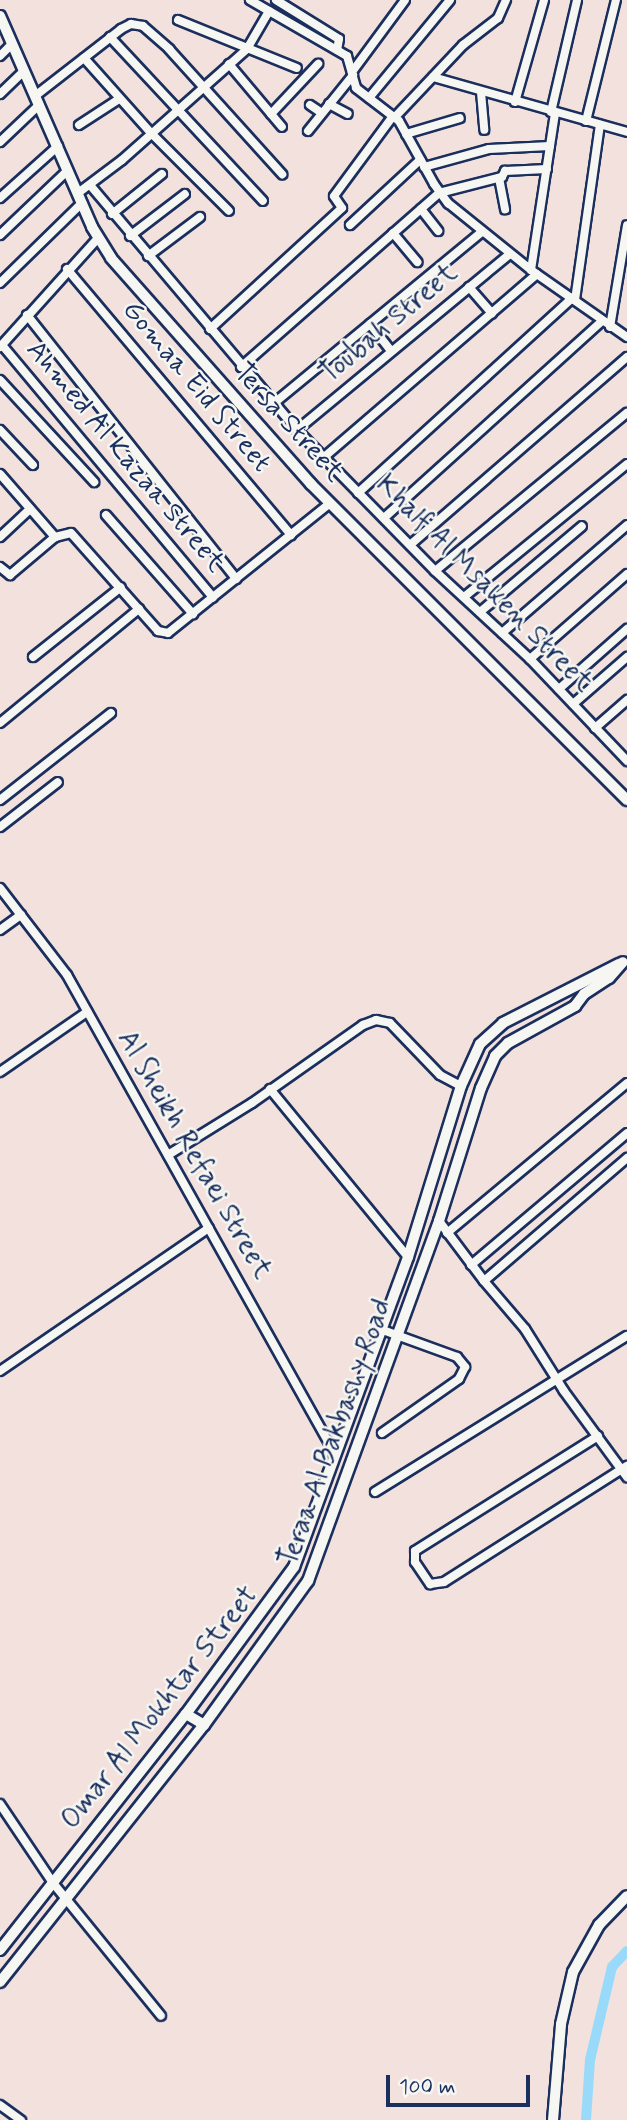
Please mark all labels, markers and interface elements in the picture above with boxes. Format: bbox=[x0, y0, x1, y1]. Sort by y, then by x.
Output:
street label: Toubah Street bbox=[313, 257, 465, 391]
street label: Gomaa Eid Street bbox=[113, 292, 279, 482]
street label: Ahmed Al Kazaa Street bbox=[18, 334, 232, 580]
street label: Tersa Street bbox=[226, 356, 350, 490]
street label: Khalf Al Msaken Street bbox=[371, 471, 597, 697]
street label: Al Sheikh Refaei Street bbox=[109, 1025, 279, 1285]
street label: Teraa Al Bakbashy Road bbox=[272, 1294, 400, 1572]
street label: Omar Al Mokhtar Street bbox=[54, 1580, 266, 1836]
scale bar bbox=[389, 2060, 532, 2104]
text: 100 m bbox=[399, 2073, 455, 2101]

